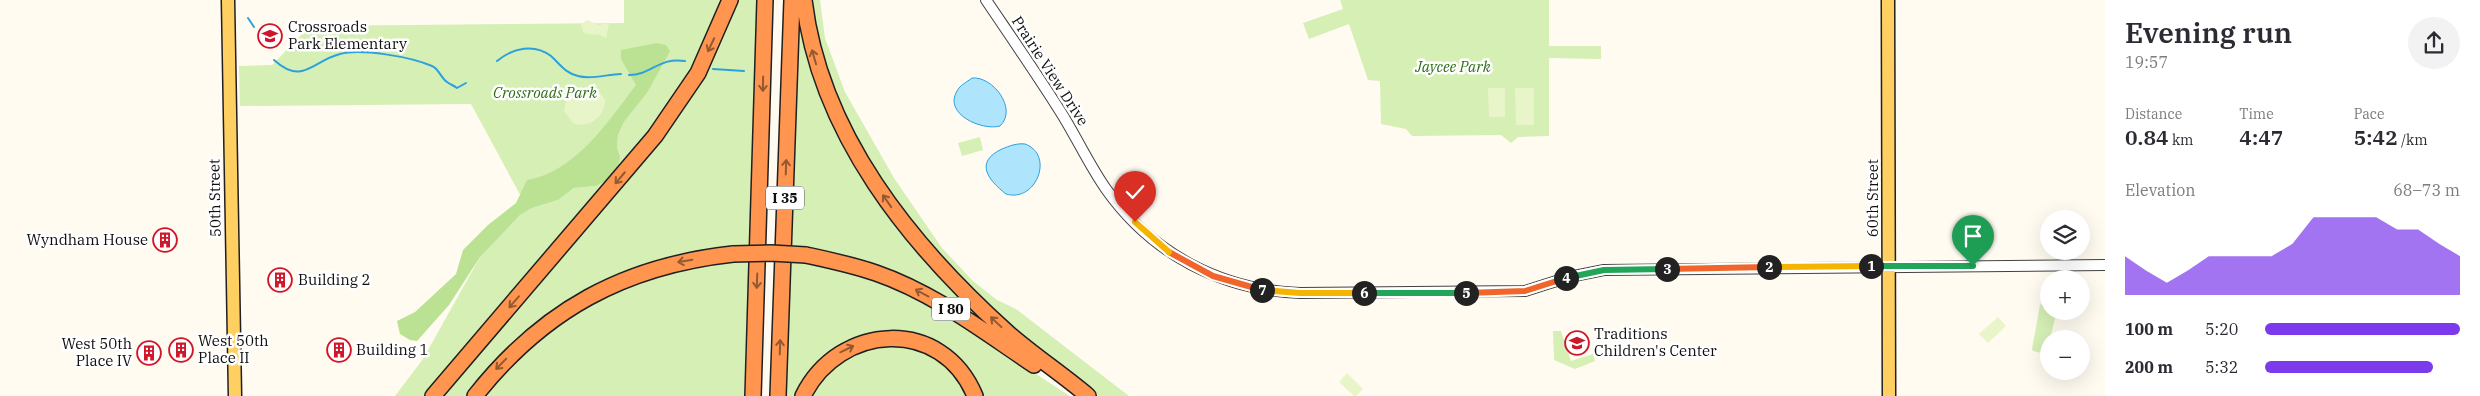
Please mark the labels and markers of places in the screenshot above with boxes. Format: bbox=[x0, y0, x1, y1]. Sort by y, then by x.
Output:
place label: Crossroads Park Elementary bbox=[288, 17, 407, 53]
school or university icon: Crossroads Park Elementary bbox=[257, 23, 283, 49]
pin bbox=[1114, 171, 1156, 222]
pin bbox=[1952, 215, 1994, 266]
building icon: Wyndham House bbox=[152, 227, 178, 253]
place label: Wyndham House bbox=[27, 230, 148, 249]
pin: 2 bbox=[1756, 254, 1782, 280]
pin: 1 bbox=[1858, 254, 1884, 278]
pin: 3 bbox=[1654, 256, 1680, 282]
pin: 4 bbox=[1554, 266, 1578, 290]
building icon: Building 2 bbox=[267, 267, 293, 293]
place label: Building 2 bbox=[298, 270, 370, 289]
pin: 7 bbox=[1250, 278, 1274, 302]
pin: 6 bbox=[1352, 280, 1376, 306]
pin: 5 bbox=[1454, 280, 1478, 306]
place label: Traditions Children's Center bbox=[1594, 324, 1717, 360]
school or university icon: Traditions Children's Center bbox=[1564, 330, 1590, 356]
place label: West 50th Place II bbox=[198, 331, 269, 367]
place label: West 50th Place IV bbox=[61, 334, 132, 370]
building icon: West 50th Place II bbox=[168, 337, 194, 363]
building icon: Building 1 bbox=[326, 337, 352, 363]
building icon: West 50th Place IV bbox=[136, 340, 162, 366]
place label: Building 1 bbox=[356, 340, 428, 359]

